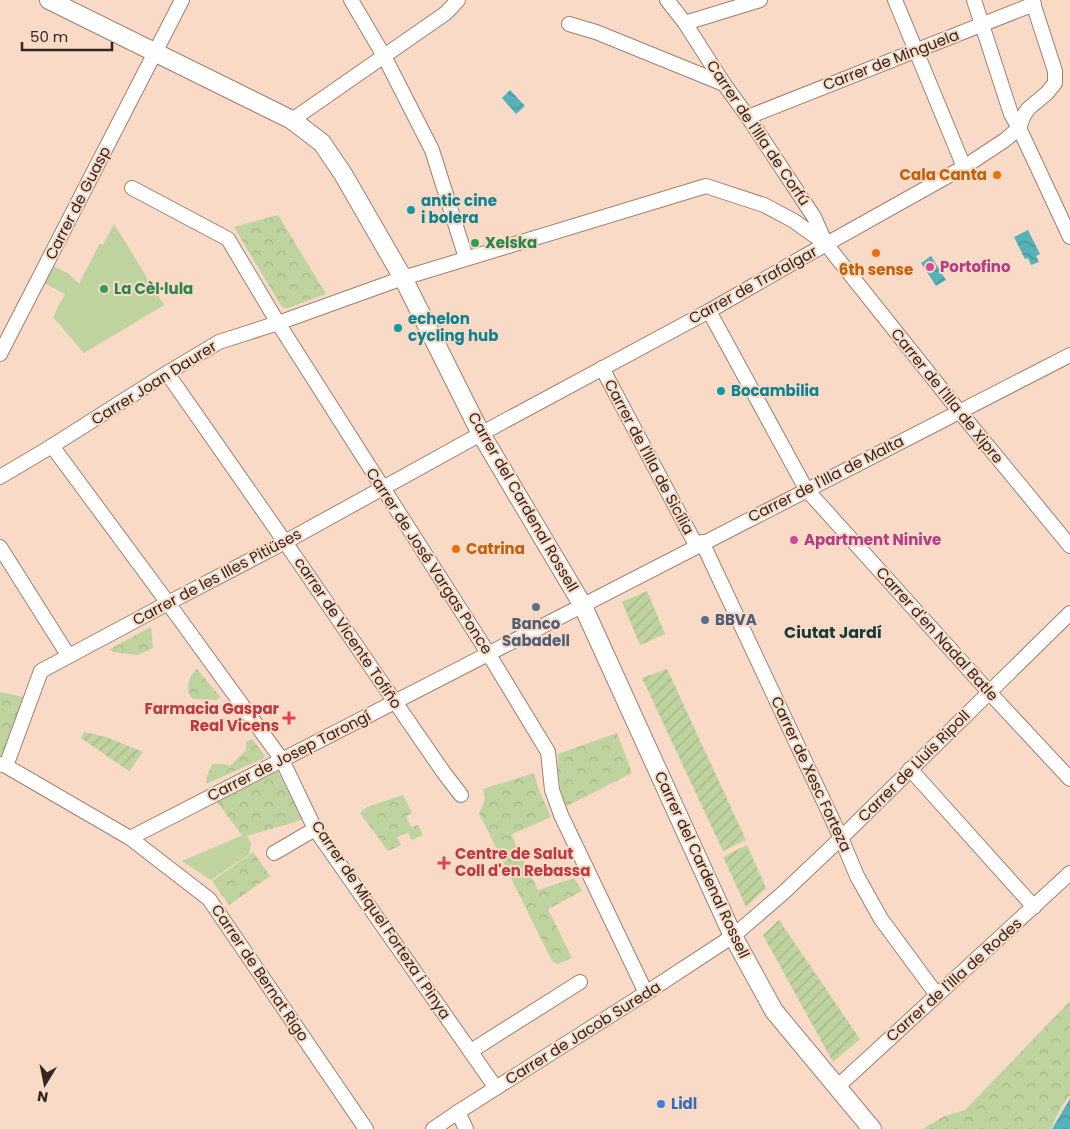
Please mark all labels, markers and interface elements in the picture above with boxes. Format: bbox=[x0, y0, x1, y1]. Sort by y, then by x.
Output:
scale bar bbox=[22, 20, 112, 52]
street label: Carrer de Minguela bbox=[820, 24, 962, 95]
text: 50 m bbox=[30, 26, 68, 47]
street label: Carrer de l'Illa de Corfú bbox=[702, 56, 815, 210]
street label: Carrer de Guasp bbox=[40, 142, 115, 263]
place label: Cala Canta bbox=[900, 164, 987, 185]
marker: Cala Canta bbox=[991, 169, 1003, 181]
place label: antic cine i bolera bbox=[421, 190, 497, 228]
marker: antic cine i bolera bbox=[405, 204, 417, 216]
place label: Xelska bbox=[485, 232, 537, 253]
marker: Xelska bbox=[469, 237, 481, 249]
street label: Carrer de Trafalgar bbox=[685, 240, 821, 329]
marker: 6th sense bbox=[870, 247, 882, 259]
place label: Portofino bbox=[940, 256, 1011, 277]
place label: 6th sense bbox=[839, 259, 913, 280]
marker: Portofino bbox=[924, 261, 936, 273]
place label: La Cèl·lula bbox=[114, 278, 193, 299]
marker: La Cèl·lula bbox=[98, 283, 110, 295]
place label: echelon cycling hub bbox=[408, 308, 498, 346]
marker: echelon cycling hub bbox=[392, 322, 404, 334]
street label: Carrer de l'Illa de Xipre bbox=[886, 324, 1008, 468]
street label: Carrer Joan Daurer bbox=[87, 335, 221, 430]
street label: Carrer de l'Illa de Sicília bbox=[600, 376, 699, 538]
place label: Bocambilia bbox=[731, 380, 819, 401]
marker: Bocambilia bbox=[715, 385, 727, 397]
street label: Carrer del Cardenal Rossell bbox=[463, 408, 584, 595]
street label: Carrer de l'Illa de Malta bbox=[744, 430, 907, 527]
street label: Carrer de José Vargas Ponce bbox=[361, 463, 498, 658]
street label: Carrer de les Illes Pitiüses bbox=[129, 523, 305, 630]
place label: Apartment Ninive bbox=[804, 529, 941, 550]
marker: Apartment Ninive bbox=[788, 534, 800, 546]
place label: Catrina bbox=[466, 538, 525, 559]
marker: Catrina bbox=[450, 543, 462, 555]
street label: carrer de Vicente Tofiño bbox=[290, 553, 407, 713]
street label: Carrer d'en Nadal Batle bbox=[871, 562, 1003, 705]
marker: Banco Sabadell bbox=[530, 601, 542, 613]
place label: BBVA bbox=[715, 609, 757, 630]
place label: Banco Sabadell bbox=[502, 613, 570, 651]
marker: BBVA bbox=[699, 614, 711, 626]
district label: Ciutat Jardí bbox=[784, 621, 882, 644]
street label: Carrer de Xesc Forteza bbox=[766, 693, 857, 855]
place label: Farmacia Gaspar Real Vicens bbox=[144, 698, 280, 736]
street label: Carrer de Josep Tarongí bbox=[203, 705, 374, 806]
street label: Carrer de Lluís Ripoll bbox=[853, 705, 974, 826]
marker: Farmacia Gaspar Real Vicens bbox=[283, 712, 295, 724]
street label: Carrer del Cardenal Rossell bbox=[650, 768, 755, 962]
street label: Carrer de Miquel Forteza i Pinya bbox=[307, 816, 456, 1023]
place label: Centre de Salut Coll d'en Rebassa bbox=[455, 843, 590, 881]
marker: Centre de Salut Coll d'en Rebassa bbox=[437, 856, 451, 870]
street label: Carrer de Bernat Rigo bbox=[207, 900, 314, 1045]
street label: Carrer de l'Illa de Rodes bbox=[881, 913, 1026, 1046]
street label: Carrer de Jacob Sureda bbox=[501, 976, 665, 1089]
north arrow bbox=[20, 1059, 70, 1109]
text: N bbox=[36, 1086, 50, 1108]
place label: Lidl bbox=[671, 1093, 697, 1114]
marker: Lidl bbox=[655, 1098, 667, 1110]

